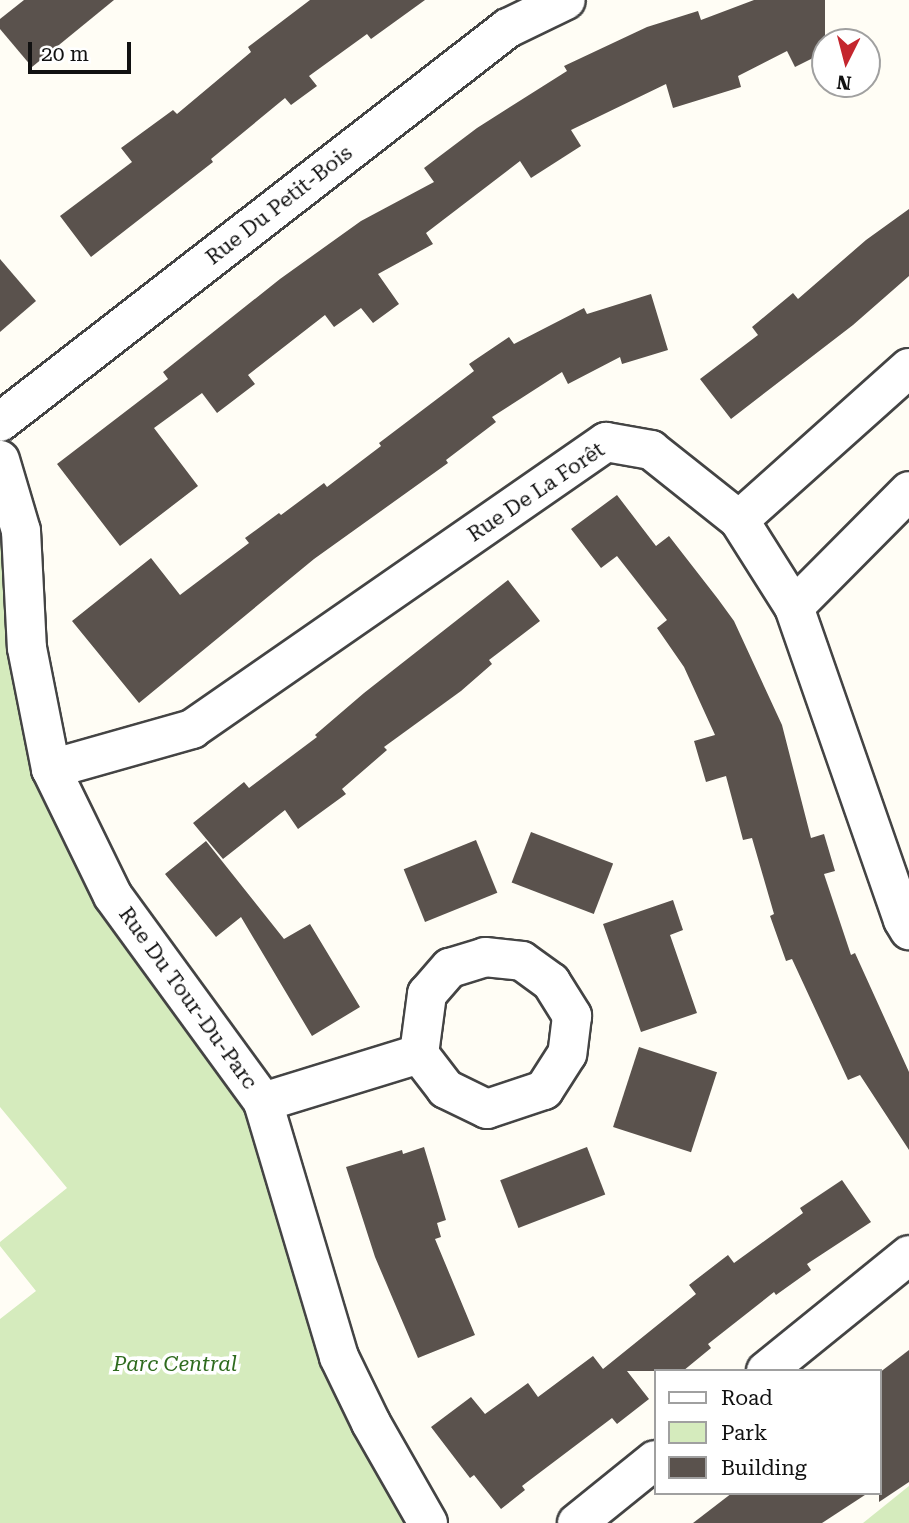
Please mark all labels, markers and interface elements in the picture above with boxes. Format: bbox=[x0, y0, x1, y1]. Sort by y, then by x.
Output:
scale bar bbox=[32, 28, 135, 72]
north arrow bbox=[811, 28, 881, 98]
text: 20 m bbox=[41, 42, 89, 66]
text: N bbox=[835, 70, 852, 95]
street label: Rue Du Petit-Bois bbox=[201, 140, 357, 270]
street label: Rue De La Forêt bbox=[463, 437, 609, 547]
street label: Rue Du Tour-Du-Parc bbox=[114, 902, 262, 1094]
park label: Parc Central bbox=[113, 1351, 237, 1377]
legend bbox=[654, 1369, 881, 1495]
text: Road bbox=[721, 1386, 773, 1410]
text: Park bbox=[721, 1421, 767, 1445]
text: Building bbox=[721, 1456, 807, 1480]

